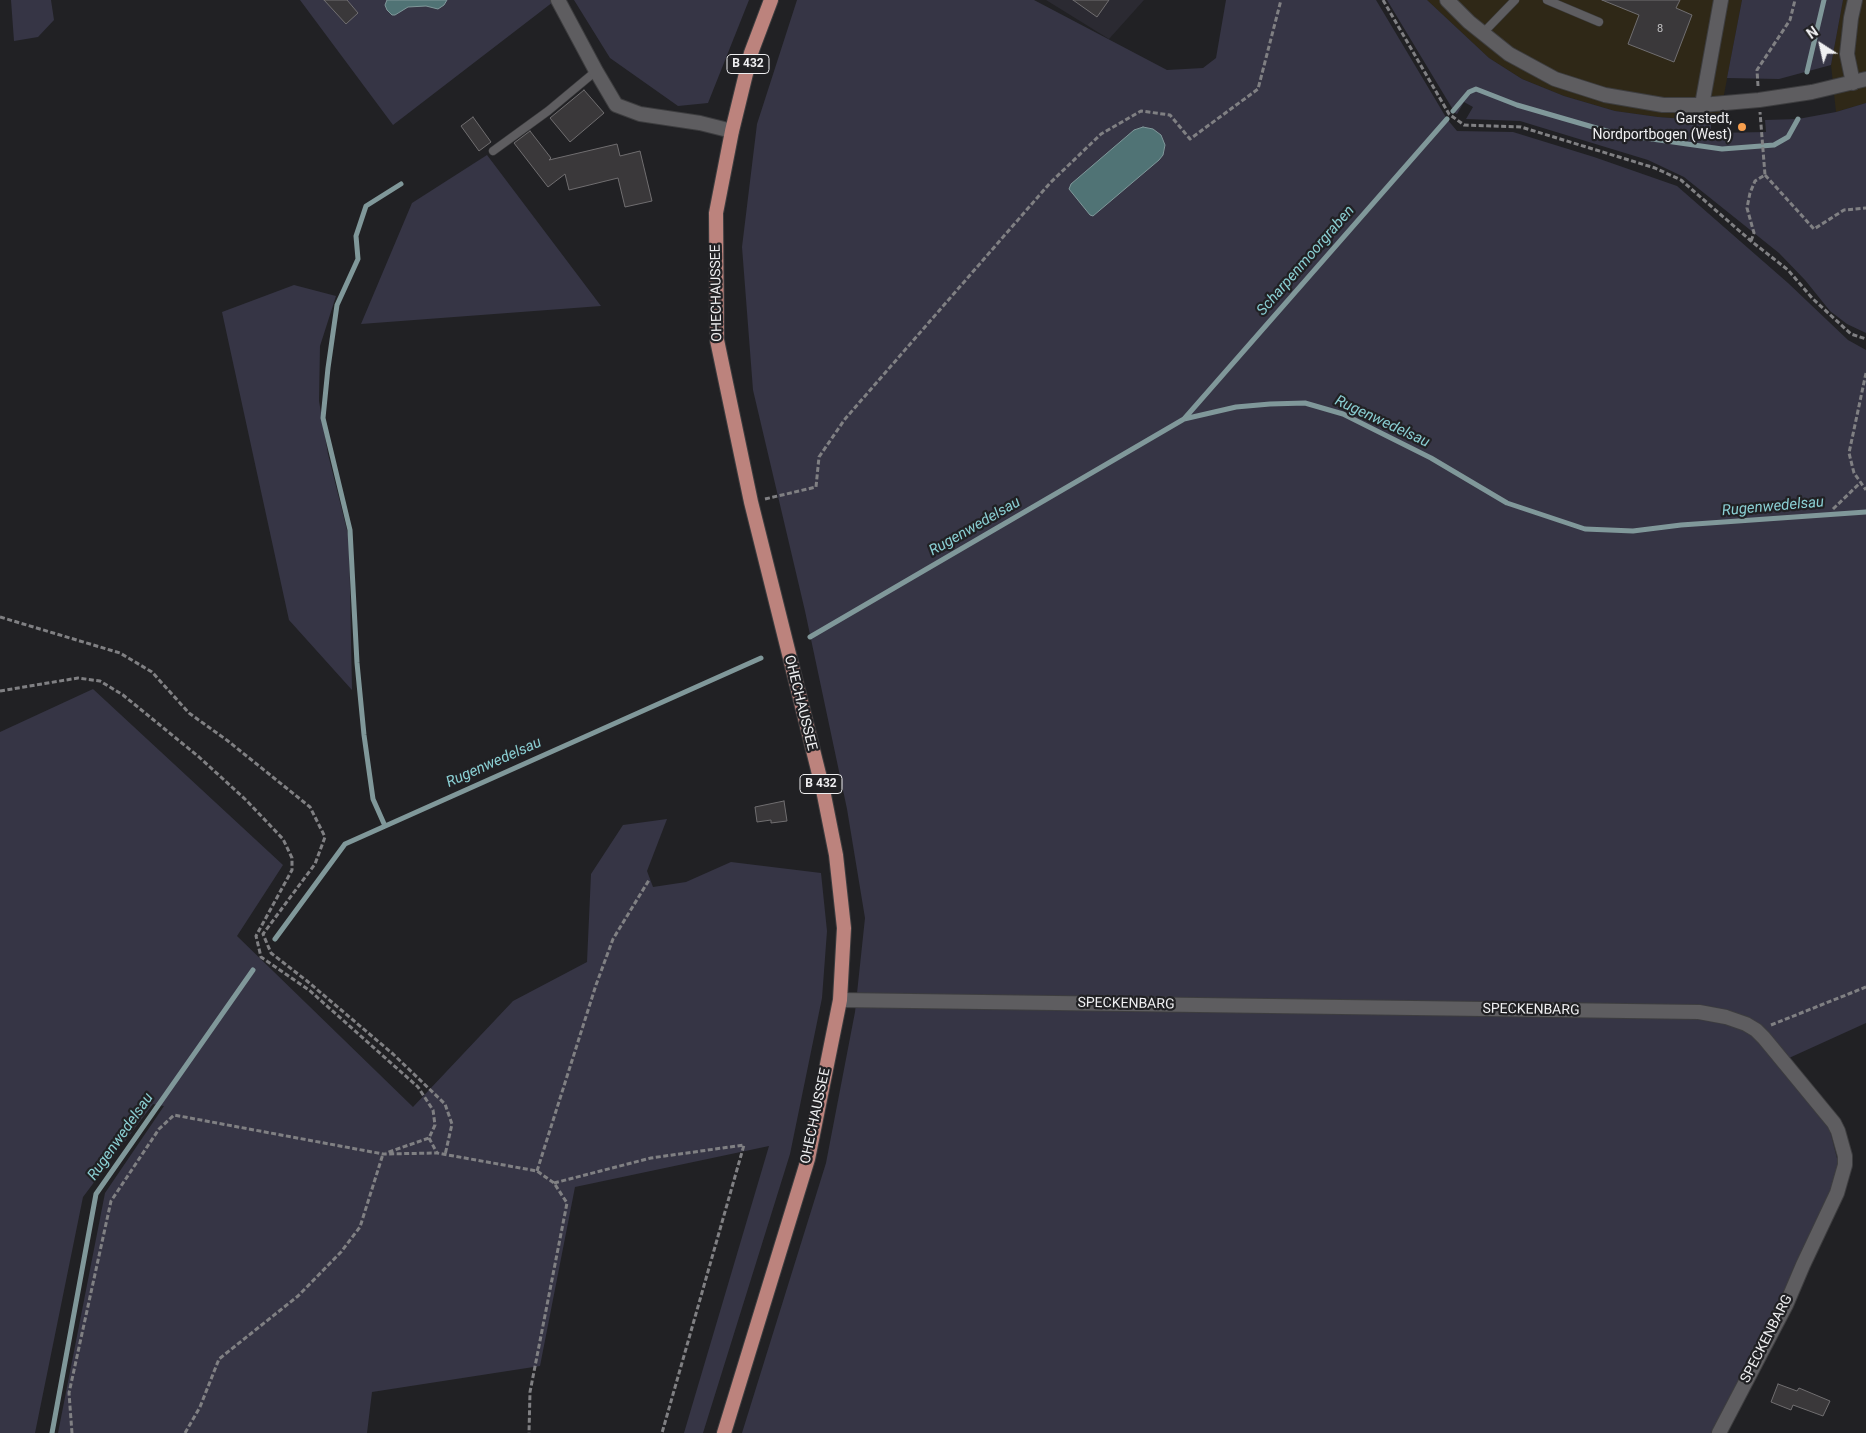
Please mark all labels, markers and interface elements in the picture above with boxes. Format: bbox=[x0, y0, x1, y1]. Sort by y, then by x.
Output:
north arrow bbox=[1796, 20, 1846, 70]
house number: 8 bbox=[1657, 22, 1663, 36]
text: N bbox=[1804, 23, 1821, 42]
road number: B 432 bbox=[727, 54, 769, 74]
place label: Garstedt, Nordportbogen (West) bbox=[1592, 111, 1732, 144]
marker: Garstedt, Nordportbogen (West) bbox=[1736, 121, 1748, 133]
water label: Scharpenmoorgraben bbox=[1253, 202, 1359, 320]
street label: OHECHAUSSEE bbox=[708, 244, 726, 342]
water label: Rugenwedelsau bbox=[1332, 392, 1432, 452]
water label: Rugenwedelsau bbox=[926, 494, 1024, 560]
water label: Rugenwedelsau bbox=[1721, 494, 1825, 520]
street label: OHECHAUSSEE bbox=[780, 654, 820, 752]
water label: Rugenwedelsau bbox=[444, 734, 544, 792]
road number: B 432 bbox=[800, 774, 842, 794]
street label: SPECKENBARG bbox=[1077, 995, 1175, 1013]
street label: SPECKENBARG bbox=[1482, 1001, 1580, 1019]
street label: OHECHAUSSEE bbox=[798, 1067, 834, 1165]
water label: Rugenwedelsau bbox=[84, 1090, 158, 1184]
street label: SPECKENBARG bbox=[1738, 1292, 1796, 1386]

